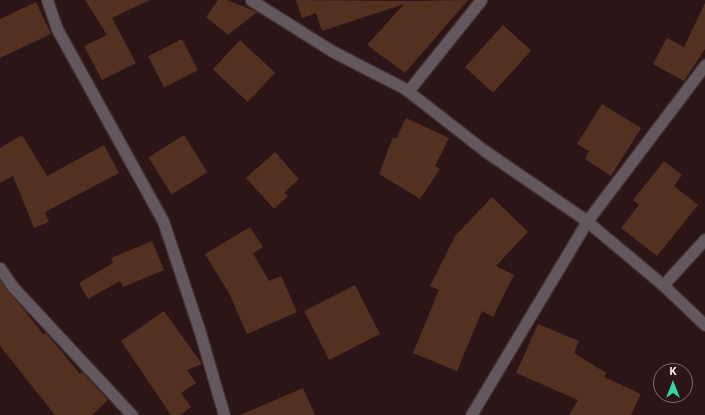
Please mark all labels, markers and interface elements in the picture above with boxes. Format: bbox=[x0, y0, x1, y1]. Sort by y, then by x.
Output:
north arrow bbox=[653, 363, 693, 403]
text: K bbox=[670, 365, 677, 378]

